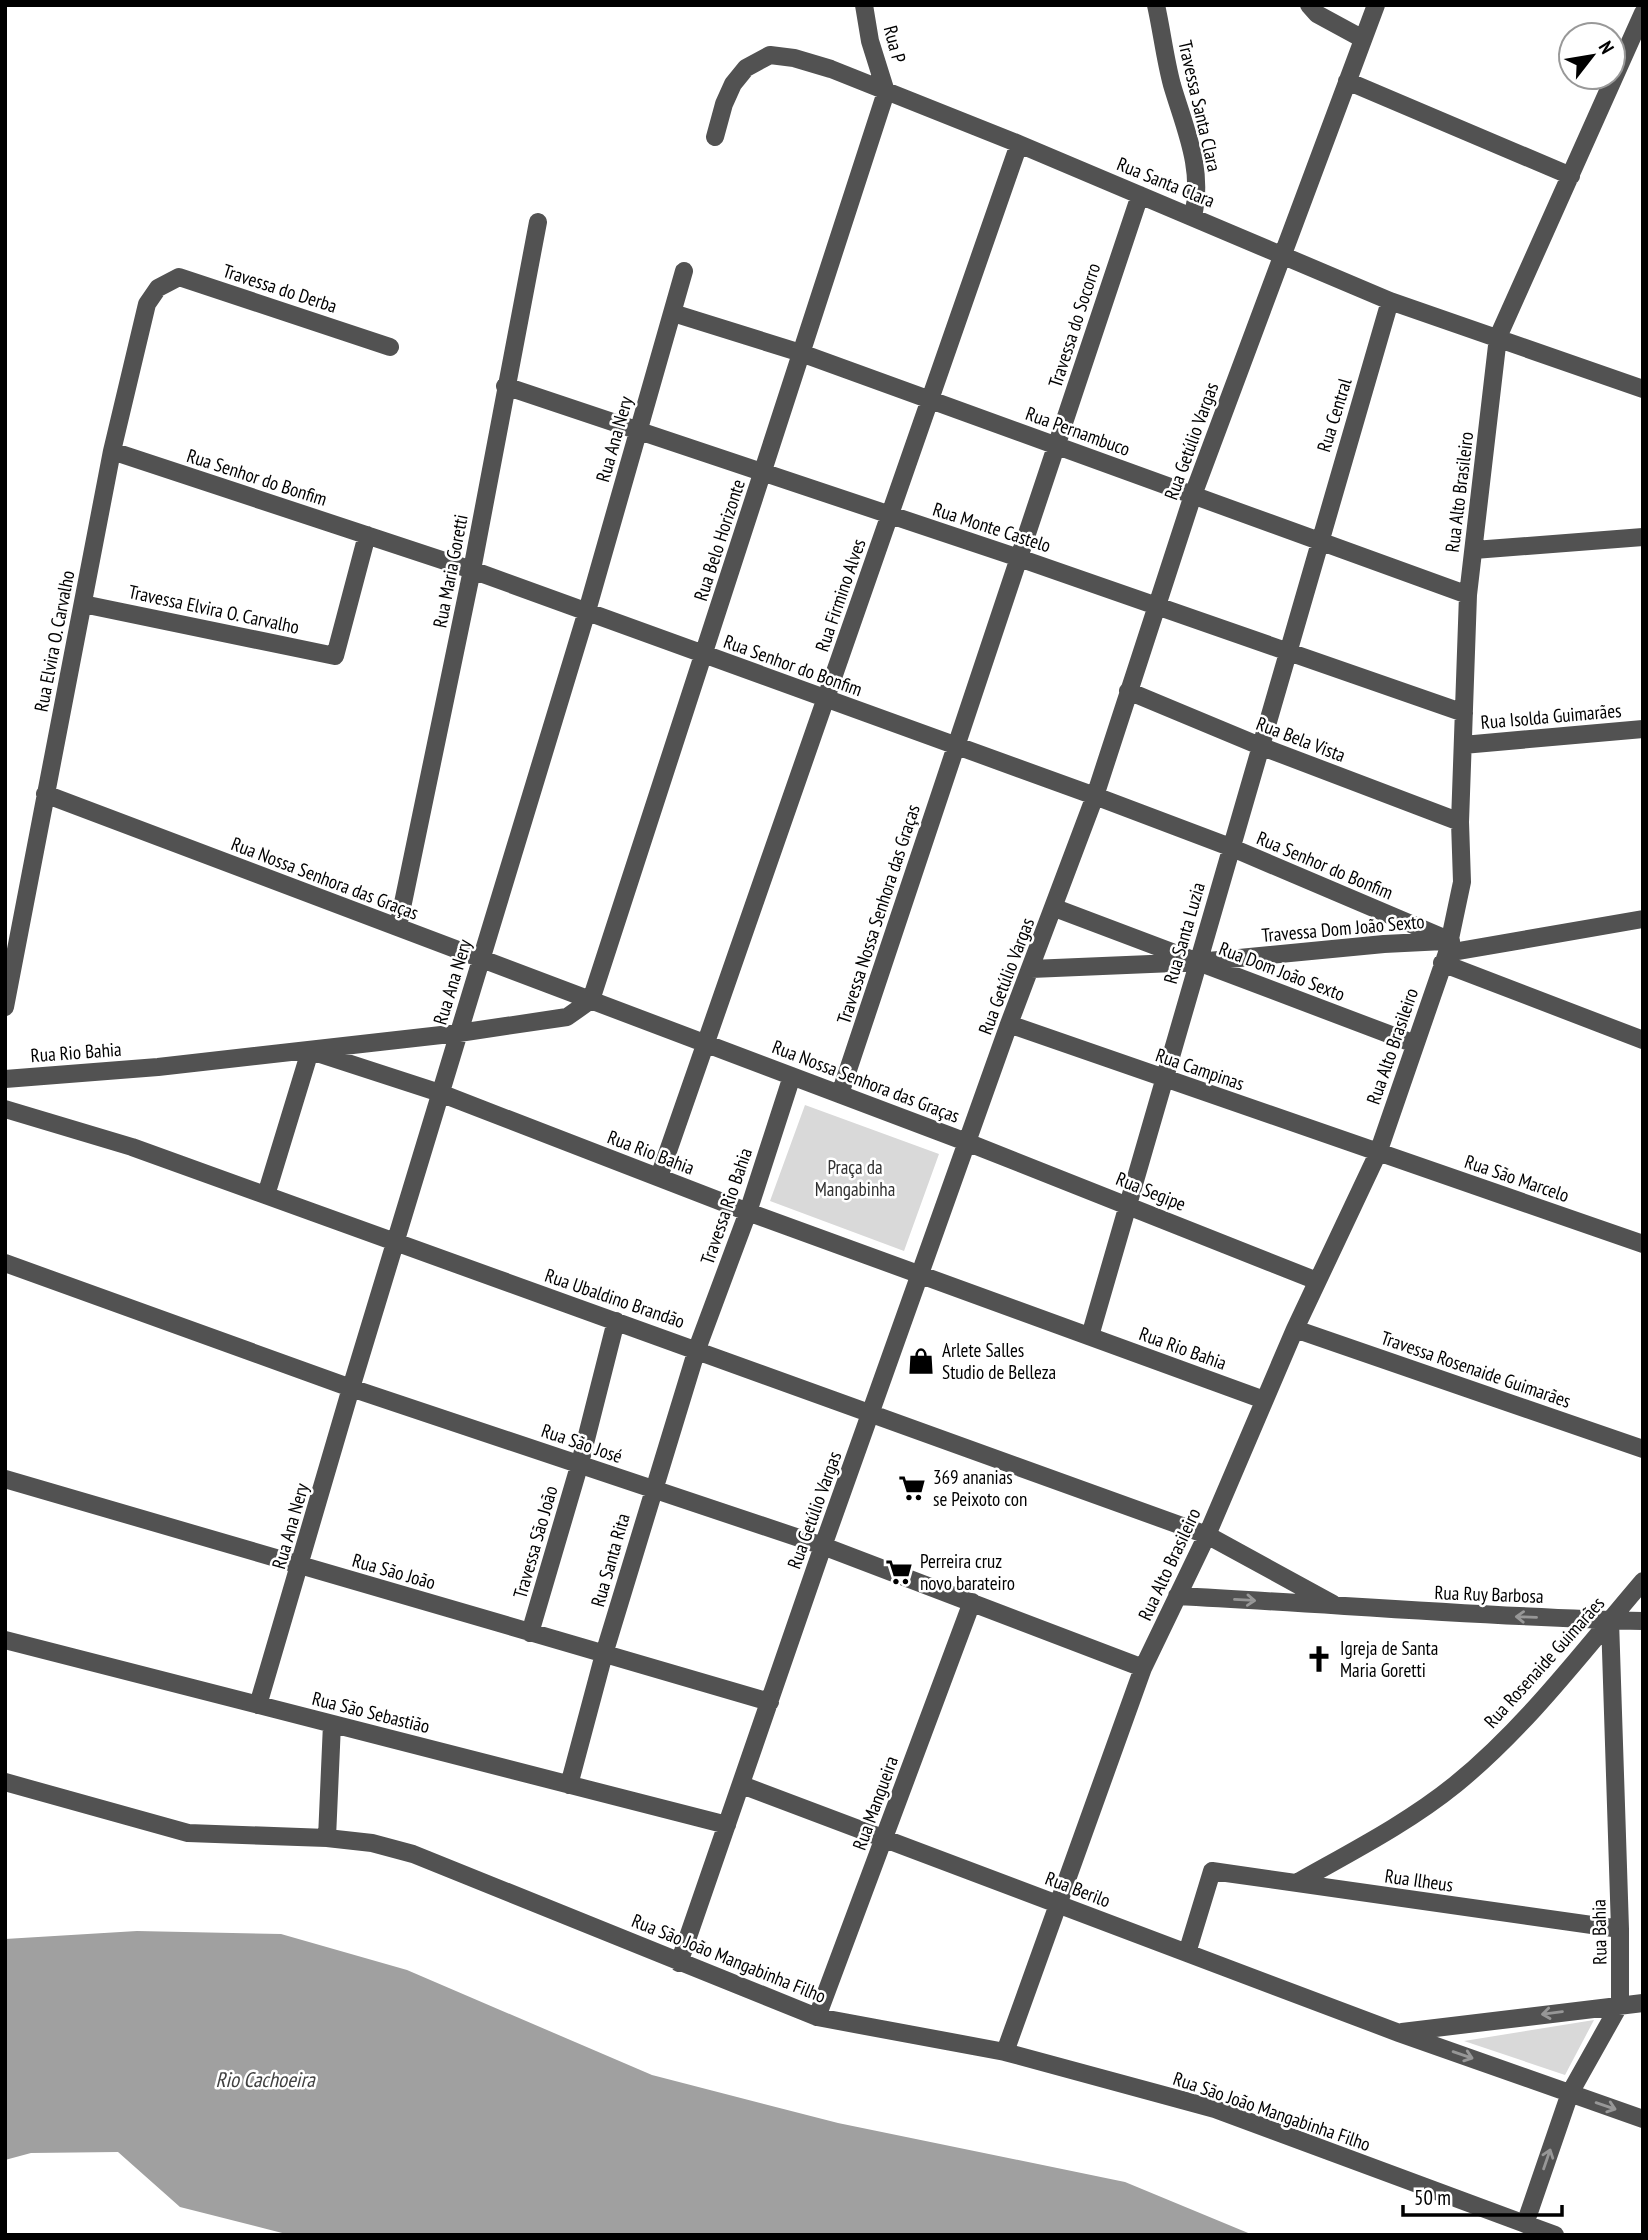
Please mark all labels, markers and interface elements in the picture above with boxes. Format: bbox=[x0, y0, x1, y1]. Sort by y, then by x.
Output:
north arrow bbox=[1557, 21, 1627, 91]
street label: Rua P bbox=[879, 23, 912, 66]
text: N bbox=[1594, 37, 1620, 58]
street label: Travessa Santa Clara bbox=[1173, 38, 1227, 174]
street label: Rua Santa Clara bbox=[1114, 151, 1218, 213]
street label: Travessa do Derba bbox=[220, 258, 340, 318]
street label: Travessa do Socorro bbox=[1043, 260, 1105, 390]
street label: Rua Central bbox=[1311, 375, 1357, 455]
street label: Rua Getúlio Vargas bbox=[1159, 379, 1223, 503]
street label: Rua Ana Nery bbox=[590, 393, 638, 485]
street label: Rua Pernambuco bbox=[1022, 401, 1134, 461]
street label: Rua Alto Brasileiro bbox=[1440, 430, 1478, 554]
street label: Rua Senhor do Bonfim bbox=[184, 443, 330, 511]
street label: Rua Belo Horizonte bbox=[688, 476, 750, 604]
street label: Rua Monte Castelo bbox=[930, 497, 1054, 557]
street label: Rua Maria Goretti bbox=[427, 512, 473, 630]
street label: Rua Firmino Alves bbox=[809, 535, 871, 655]
street label: Rua Elvira O. Carvalho bbox=[29, 568, 79, 714]
street label: Travessa Elvira O. Carvalho bbox=[127, 579, 301, 639]
street label: Rua Senhor do Bonfim bbox=[720, 629, 866, 701]
street label: Rua Isolda Guimarães bbox=[1480, 698, 1622, 734]
street label: Rua Bela Vista bbox=[1253, 711, 1349, 767]
street label: Travessa Nossa Senhora das Graças bbox=[831, 801, 925, 1027]
street label: Rua Senhor do Bonfim bbox=[1253, 825, 1397, 905]
street label: Rua Nossa Senhora das Graças bbox=[228, 831, 422, 925]
street label: Rua Santa Luzia bbox=[1158, 880, 1210, 986]
street label: Travessa Dom João Sexto bbox=[1261, 909, 1425, 947]
street label: Rua Getúlio Vargas bbox=[973, 914, 1039, 1038]
street label: Rua Ana Nery bbox=[428, 936, 477, 1028]
street label: Rua Dom João Sexto bbox=[1216, 936, 1348, 1006]
street label: Rua Alto Brasileiro bbox=[1361, 985, 1423, 1107]
street label: Rua Nossa Senhora das Graças bbox=[769, 1034, 963, 1128]
street label: Rua Rio Bahia bbox=[30, 1037, 122, 1067]
street label: Rua Campinas bbox=[1153, 1043, 1247, 1095]
street label: Rua Rio Bahia bbox=[604, 1124, 698, 1180]
street label: Travessa Rio Bahia bbox=[695, 1145, 757, 1267]
street label: Rua São Marcelo bbox=[1462, 1149, 1572, 1207]
park label: Praça da Mangabinha bbox=[815, 1155, 895, 1201]
street label: Rua Segipe bbox=[1113, 1166, 1190, 1216]
street label: Rua Ubaldino Brandão bbox=[542, 1263, 688, 1333]
street label: Rua Rio Bahia bbox=[1136, 1321, 1230, 1375]
street label: Travessa Rosenaide Guimarães bbox=[1378, 1325, 1574, 1413]
place label: Arlete Salles Studio de Belleza bbox=[942, 1338, 1056, 1384]
shop icon: Arlete Salles Studio de Belleza bbox=[906, 1346, 936, 1376]
street label: Rua São José bbox=[538, 1418, 626, 1468]
street label: Rua Getúlio Vargas bbox=[782, 1448, 846, 1572]
place label: 369 ananias se Peixoto con bbox=[933, 1465, 1027, 1511]
supermarket icon: 369 ananias se Peixoto con bbox=[897, 1473, 927, 1503]
street label: Rua Ana Nery bbox=[266, 1480, 314, 1572]
street label: Travessa São João bbox=[507, 1483, 563, 1601]
street label: Rua Alto Brasileiro bbox=[1132, 1504, 1206, 1624]
street label: Rua Santa Rita bbox=[585, 1511, 635, 1609]
street label: Rua São João bbox=[350, 1548, 438, 1594]
place label: Perreira cruz novo barateiro bbox=[920, 1549, 1015, 1595]
supermarket icon: Perreira cruz novo barateiro bbox=[884, 1557, 914, 1587]
street label: Rua Ruy Barbosa bbox=[1434, 1580, 1544, 1608]
street label: Rua Rosenaide Guimarães bbox=[1479, 1591, 1609, 1733]
one-way arrow bbox=[1234, 1593, 1257, 1606]
one-way arrow bbox=[1514, 1610, 1537, 1624]
place label: Igreja de Santa Maria Goretti bbox=[1340, 1636, 1438, 1682]
church icon: Igreja de Santa Maria Goretti bbox=[1304, 1644, 1334, 1674]
street label: Rua São Sebastião bbox=[310, 1686, 432, 1738]
street label: Rua Mangueira bbox=[847, 1753, 903, 1853]
street label: Rua Ilheus bbox=[1383, 1863, 1455, 1897]
street label: Rua Berilo bbox=[1042, 1866, 1114, 1912]
street label: Rua Bahia bbox=[1586, 1899, 1612, 1965]
street label: Rua São João Mangabinha Filho bbox=[628, 1908, 830, 2008]
one-way arrow bbox=[1541, 2006, 1564, 2019]
one-way arrow bbox=[1452, 2050, 1474, 2063]
water label: Rio Cachoeira bbox=[215, 2066, 316, 2093]
street label: Rua São João Mangabinha Filho bbox=[1170, 2066, 1374, 2156]
one-way arrow bbox=[1595, 2101, 1617, 2113]
one-way arrow bbox=[1541, 2148, 1554, 2170]
scale bar bbox=[1403, 2174, 1562, 2218]
text: 50 m bbox=[1414, 2184, 1451, 2211]

